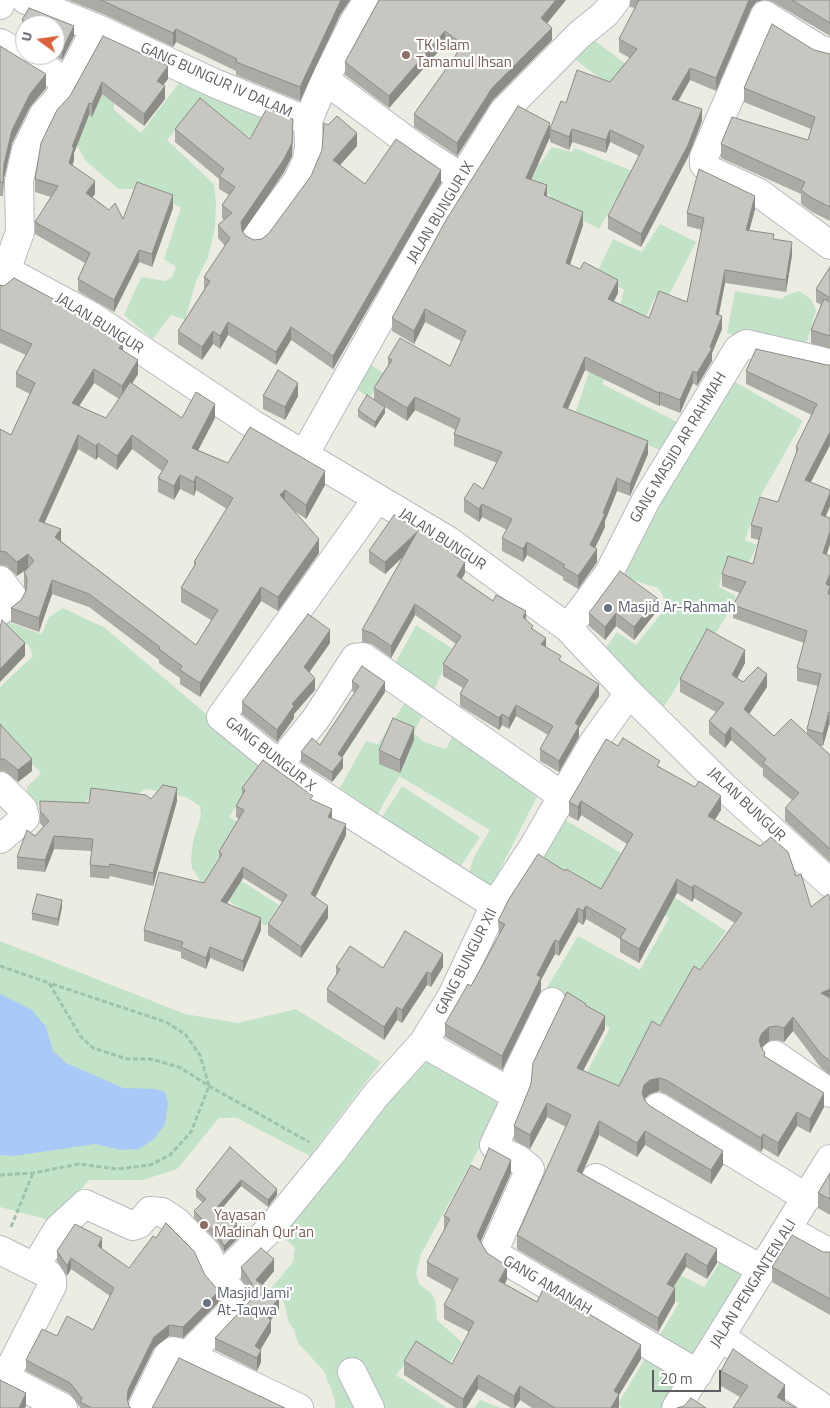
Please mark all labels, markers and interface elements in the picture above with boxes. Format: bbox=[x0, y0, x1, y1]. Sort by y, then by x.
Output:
north arrow bbox=[15, 15, 65, 65]
text: U bbox=[15, 30, 37, 43]
place label: TK Islam Tamamul Ihsan bbox=[416, 37, 512, 72]
street label: GANG BUNGUR IV DALAM bbox=[137, 39, 295, 123]
marker: TK Islam Tamamul Ihsan bbox=[400, 49, 412, 61]
street label: JALAN BUNGUR IX bbox=[404, 159, 478, 267]
street label: JALAN BUNGUR bbox=[52, 290, 146, 358]
street label: GANG MASJID AR RAHMAH bbox=[627, 369, 731, 527]
street label: JALAN BUNGUR bbox=[395, 505, 489, 575]
place label: Masjid Ar-Rahmah bbox=[618, 599, 736, 617]
marker: Masjid Ar-Rahmah bbox=[602, 602, 614, 614]
street label: GANG BUNGUR X bbox=[221, 714, 319, 796]
street label: JALAN BUNGUR bbox=[703, 764, 789, 846]
street label: GANG BUNGUR XII bbox=[432, 906, 502, 1018]
place label: Yayasan Madinah Qur'an bbox=[214, 1207, 314, 1242]
street label: JALAN PENGANTEN ALI bbox=[707, 1217, 801, 1351]
marker: Yayasan Madinah Qur'an bbox=[198, 1219, 210, 1231]
street label: GANG AMANAH bbox=[499, 1252, 595, 1320]
place label: Masjid Jami' At-Taqwa bbox=[217, 1285, 293, 1320]
marker: Masjid Jami' At-Taqwa bbox=[201, 1297, 213, 1309]
scale bar bbox=[655, 1360, 724, 1392]
text: 20 m bbox=[660, 1367, 693, 1390]

